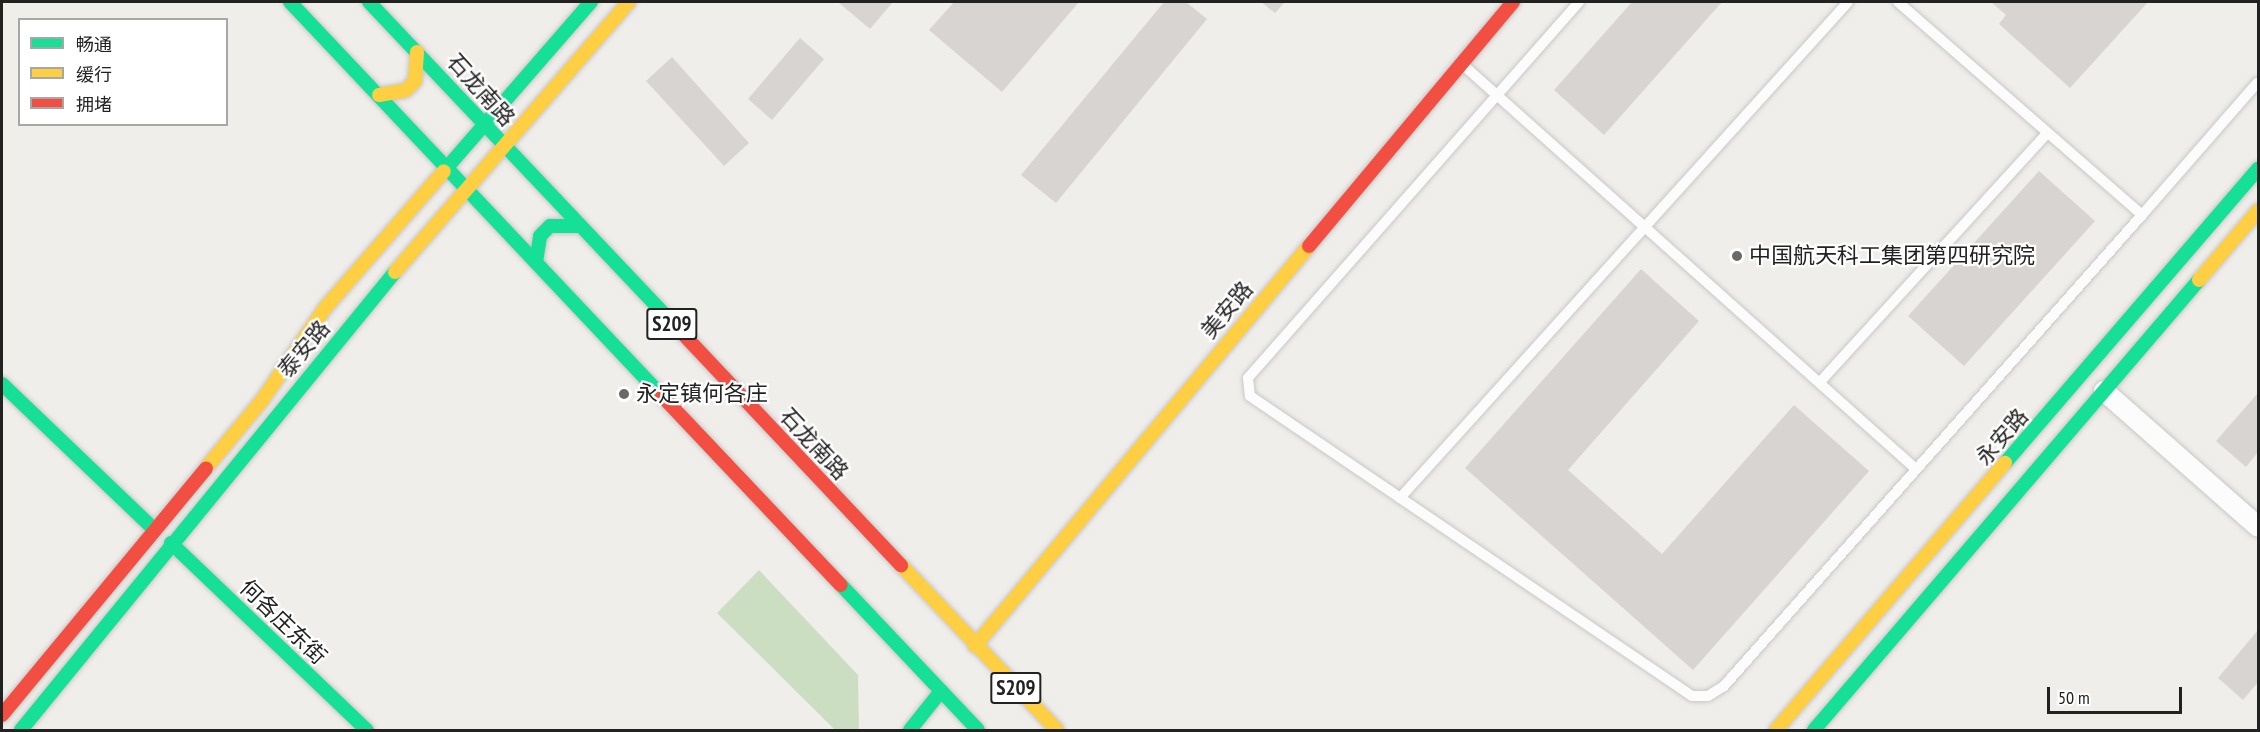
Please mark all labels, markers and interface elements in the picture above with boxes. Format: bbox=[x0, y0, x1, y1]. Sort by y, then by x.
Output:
legend bbox=[18, 18, 228, 126]
text: 畅通 bbox=[76, 33, 112, 56]
street label: 石龙南路 bbox=[442, 48, 520, 132]
text: 缓行 bbox=[76, 63, 112, 86]
text: 拥堵 bbox=[76, 93, 112, 116]
place label: 中国航天科工集团第四研究院 bbox=[1749, 243, 2035, 269]
marker: 中国航天科工集团第四研究院 bbox=[1730, 249, 1744, 263]
street label: 美安路 bbox=[1196, 276, 1258, 344]
road number: S209 bbox=[645, 306, 699, 342]
street label: 泰安路 bbox=[273, 315, 335, 383]
place label: 永定镇何各庄 bbox=[636, 381, 768, 407]
marker: 永定镇何各庄 bbox=[617, 387, 631, 401]
street label: 石龙南路 bbox=[774, 403, 854, 485]
street label: 永安路 bbox=[1970, 403, 2034, 471]
street label: 何各庄东街 bbox=[234, 574, 332, 670]
road number: S209 bbox=[989, 670, 1043, 706]
scale bar bbox=[2050, 675, 2185, 713]
text: 50 m bbox=[2058, 686, 2090, 709]

